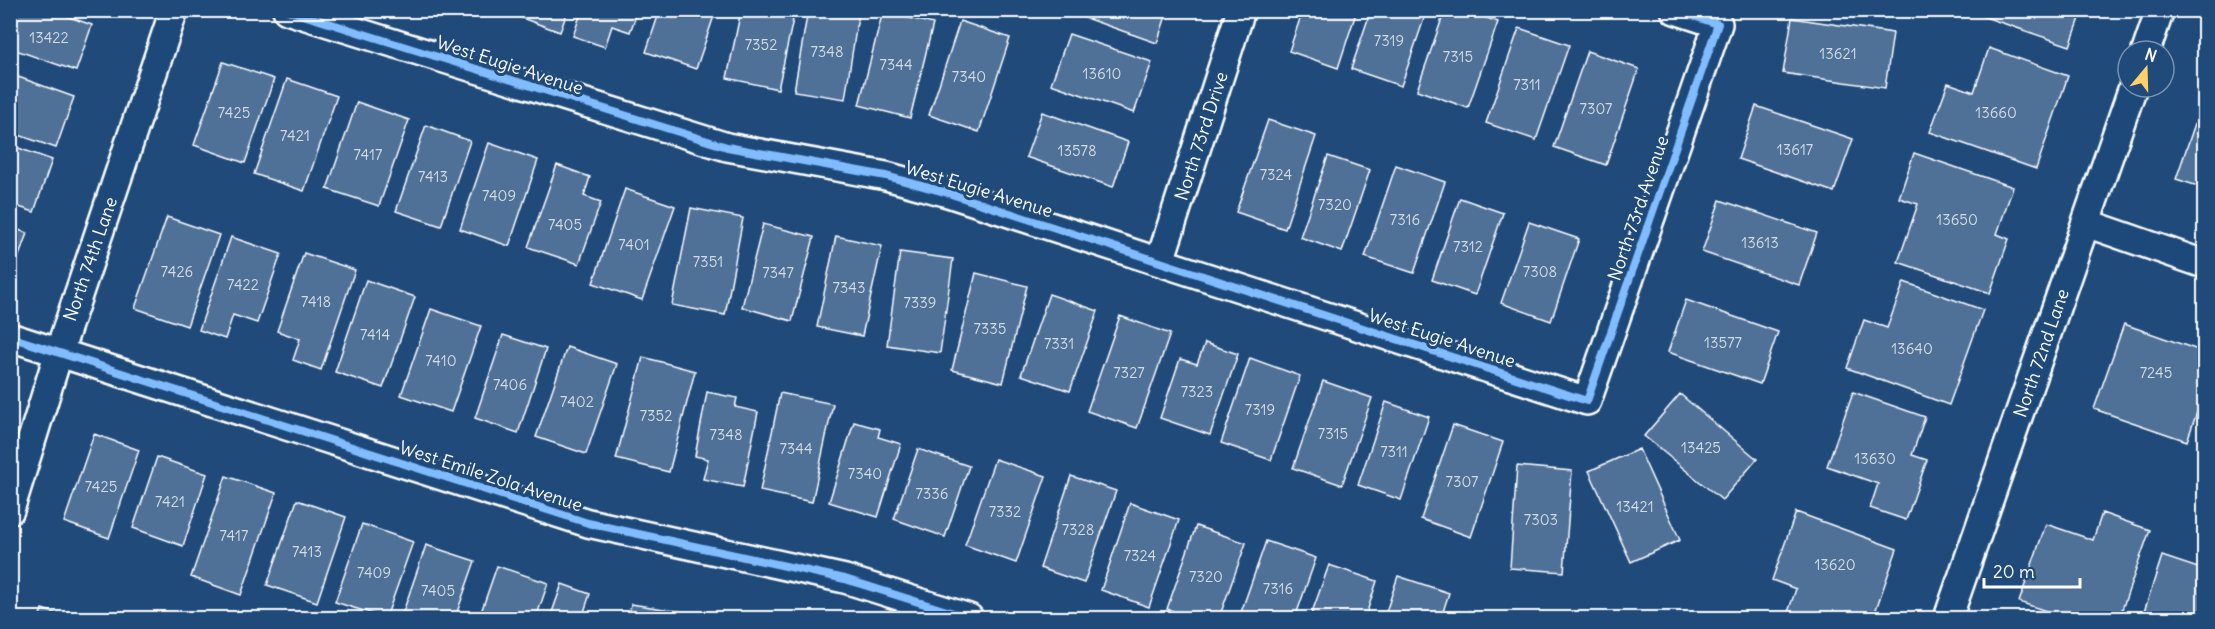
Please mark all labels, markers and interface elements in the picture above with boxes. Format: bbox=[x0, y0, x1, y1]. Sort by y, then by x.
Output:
house number: 13422 bbox=[29, 28, 69, 47]
street label: West Eugie Avenue bbox=[434, 30, 586, 100]
house number: 7319 bbox=[1374, 31, 1404, 50]
house number: 7352 bbox=[745, 35, 777, 54]
north arrow bbox=[2116, 39, 2176, 99]
house number: 7348 bbox=[810, 42, 844, 61]
house number: 13621 bbox=[1819, 44, 1857, 63]
text: N bbox=[2142, 44, 2159, 66]
house number: 7315 bbox=[1443, 47, 1473, 66]
house number: 7344 bbox=[879, 55, 913, 74]
house number: 13610 bbox=[1083, 64, 1121, 83]
house number: 7340 bbox=[952, 67, 986, 86]
street label: North 73rd Drive bbox=[1169, 69, 1233, 203]
house number: 7311 bbox=[1513, 75, 1541, 94]
house number: 7307 bbox=[1580, 99, 1612, 118]
house number: 7425 bbox=[218, 103, 250, 122]
house number: 13660 bbox=[1975, 103, 2017, 122]
house number: 7421 bbox=[280, 126, 310, 145]
street label: North 73rd Avenue bbox=[1602, 132, 1674, 284]
house number: 13617 bbox=[1777, 140, 1813, 159]
house number: 13578 bbox=[1057, 141, 1097, 160]
house number: 7417 bbox=[354, 145, 382, 164]
street label: West Eugie Avenue bbox=[902, 156, 1056, 222]
house number: 7324 bbox=[1260, 165, 1293, 184]
house number: 7413 bbox=[418, 167, 448, 186]
house number: 7409 bbox=[482, 186, 516, 205]
street label: North 74th Lane bbox=[58, 194, 122, 324]
house number: 7320 bbox=[1318, 195, 1352, 214]
house number: 7316 bbox=[1390, 210, 1420, 229]
house number: 13650 bbox=[1936, 210, 1978, 229]
house number: 7405 bbox=[548, 215, 582, 234]
house number: 13613 bbox=[1741, 233, 1779, 252]
house number: 7401 bbox=[618, 235, 650, 254]
house number: 7312 bbox=[1453, 237, 1483, 256]
house number: 7351 bbox=[693, 252, 723, 271]
house number: 7426 bbox=[161, 262, 193, 281]
house number: 7308 bbox=[1523, 262, 1557, 281]
house number: 7347 bbox=[762, 263, 794, 282]
house number: 7422 bbox=[227, 275, 259, 294]
house number: 7343 bbox=[832, 278, 866, 297]
street label: North 72nd Lane bbox=[2008, 286, 2074, 420]
house number: 7418 bbox=[301, 292, 331, 311]
house number: 7339 bbox=[903, 293, 937, 312]
street label: West Eugie Avenue bbox=[1366, 303, 1518, 373]
house number: 7335 bbox=[973, 319, 1007, 338]
house number: 7414 bbox=[360, 325, 390, 344]
house number: 13577 bbox=[1704, 333, 1742, 352]
house number: 7331 bbox=[1044, 334, 1074, 353]
house number: 13640 bbox=[1891, 339, 1933, 358]
house number: 7410 bbox=[425, 351, 457, 370]
house number: 7327 bbox=[1113, 363, 1145, 382]
house number: 7245 bbox=[2140, 363, 2172, 382]
house number: 7406 bbox=[493, 375, 527, 394]
house number: 7323 bbox=[1181, 382, 1213, 401]
house number: 7402 bbox=[560, 392, 594, 411]
house number: 7319 bbox=[1245, 400, 1275, 419]
house number: 7352 bbox=[640, 406, 672, 425]
house number: 7315 bbox=[1318, 424, 1348, 443]
house number: 7348 bbox=[709, 425, 743, 444]
street label: West Emile Zola Avenue bbox=[397, 436, 585, 516]
house number: 13425 bbox=[1681, 438, 1721, 457]
house number: 7344 bbox=[779, 439, 813, 458]
house number: 7311 bbox=[1380, 442, 1408, 461]
house number: 13630 bbox=[1854, 449, 1896, 468]
house number: 7340 bbox=[848, 464, 882, 483]
house number: 7307 bbox=[1446, 472, 1478, 491]
house number: 7425 bbox=[85, 477, 117, 496]
house number: 7336 bbox=[915, 484, 949, 503]
house number: 7421 bbox=[155, 492, 185, 511]
house number: 13421 bbox=[1616, 497, 1654, 516]
house number: 7332 bbox=[989, 502, 1021, 521]
house number: 7303 bbox=[1524, 510, 1558, 529]
house number: 7328 bbox=[1062, 520, 1094, 539]
house number: 7417 bbox=[220, 526, 248, 545]
house number: 7413 bbox=[292, 542, 322, 561]
house number: 7324 bbox=[1124, 546, 1157, 565]
scale bar bbox=[1984, 551, 2080, 589]
house number: 13620 bbox=[1814, 555, 1856, 574]
text: 20 m bbox=[1993, 560, 2035, 583]
house number: 7409 bbox=[357, 563, 391, 582]
house number: 7320 bbox=[1189, 567, 1223, 586]
house number: 7316 bbox=[1263, 579, 1293, 598]
house number: 7405 bbox=[421, 581, 455, 600]

